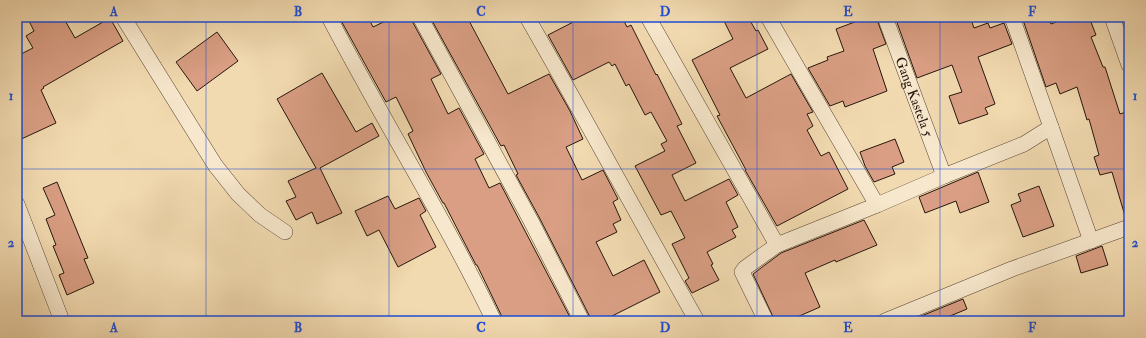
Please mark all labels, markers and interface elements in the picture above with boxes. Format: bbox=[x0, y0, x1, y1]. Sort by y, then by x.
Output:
text: A bbox=[109, 4, 119, 20]
text: B bbox=[294, 4, 302, 20]
text: C bbox=[476, 4, 486, 20]
text: D bbox=[660, 4, 671, 20]
text: E bbox=[843, 4, 853, 20]
text: F bbox=[1028, 4, 1037, 20]
street label: Gang Kastela 5 bbox=[892, 54, 937, 140]
text: 1 bbox=[9, 88, 14, 104]
text: 1 bbox=[1133, 88, 1138, 104]
text: 2 bbox=[8, 235, 15, 251]
text: 2 bbox=[1132, 235, 1139, 251]
text: A bbox=[109, 320, 119, 336]
text: B bbox=[294, 320, 302, 336]
text: C bbox=[476, 320, 486, 336]
text: D bbox=[660, 320, 671, 336]
text: E bbox=[843, 320, 853, 336]
text: F bbox=[1028, 320, 1037, 336]

